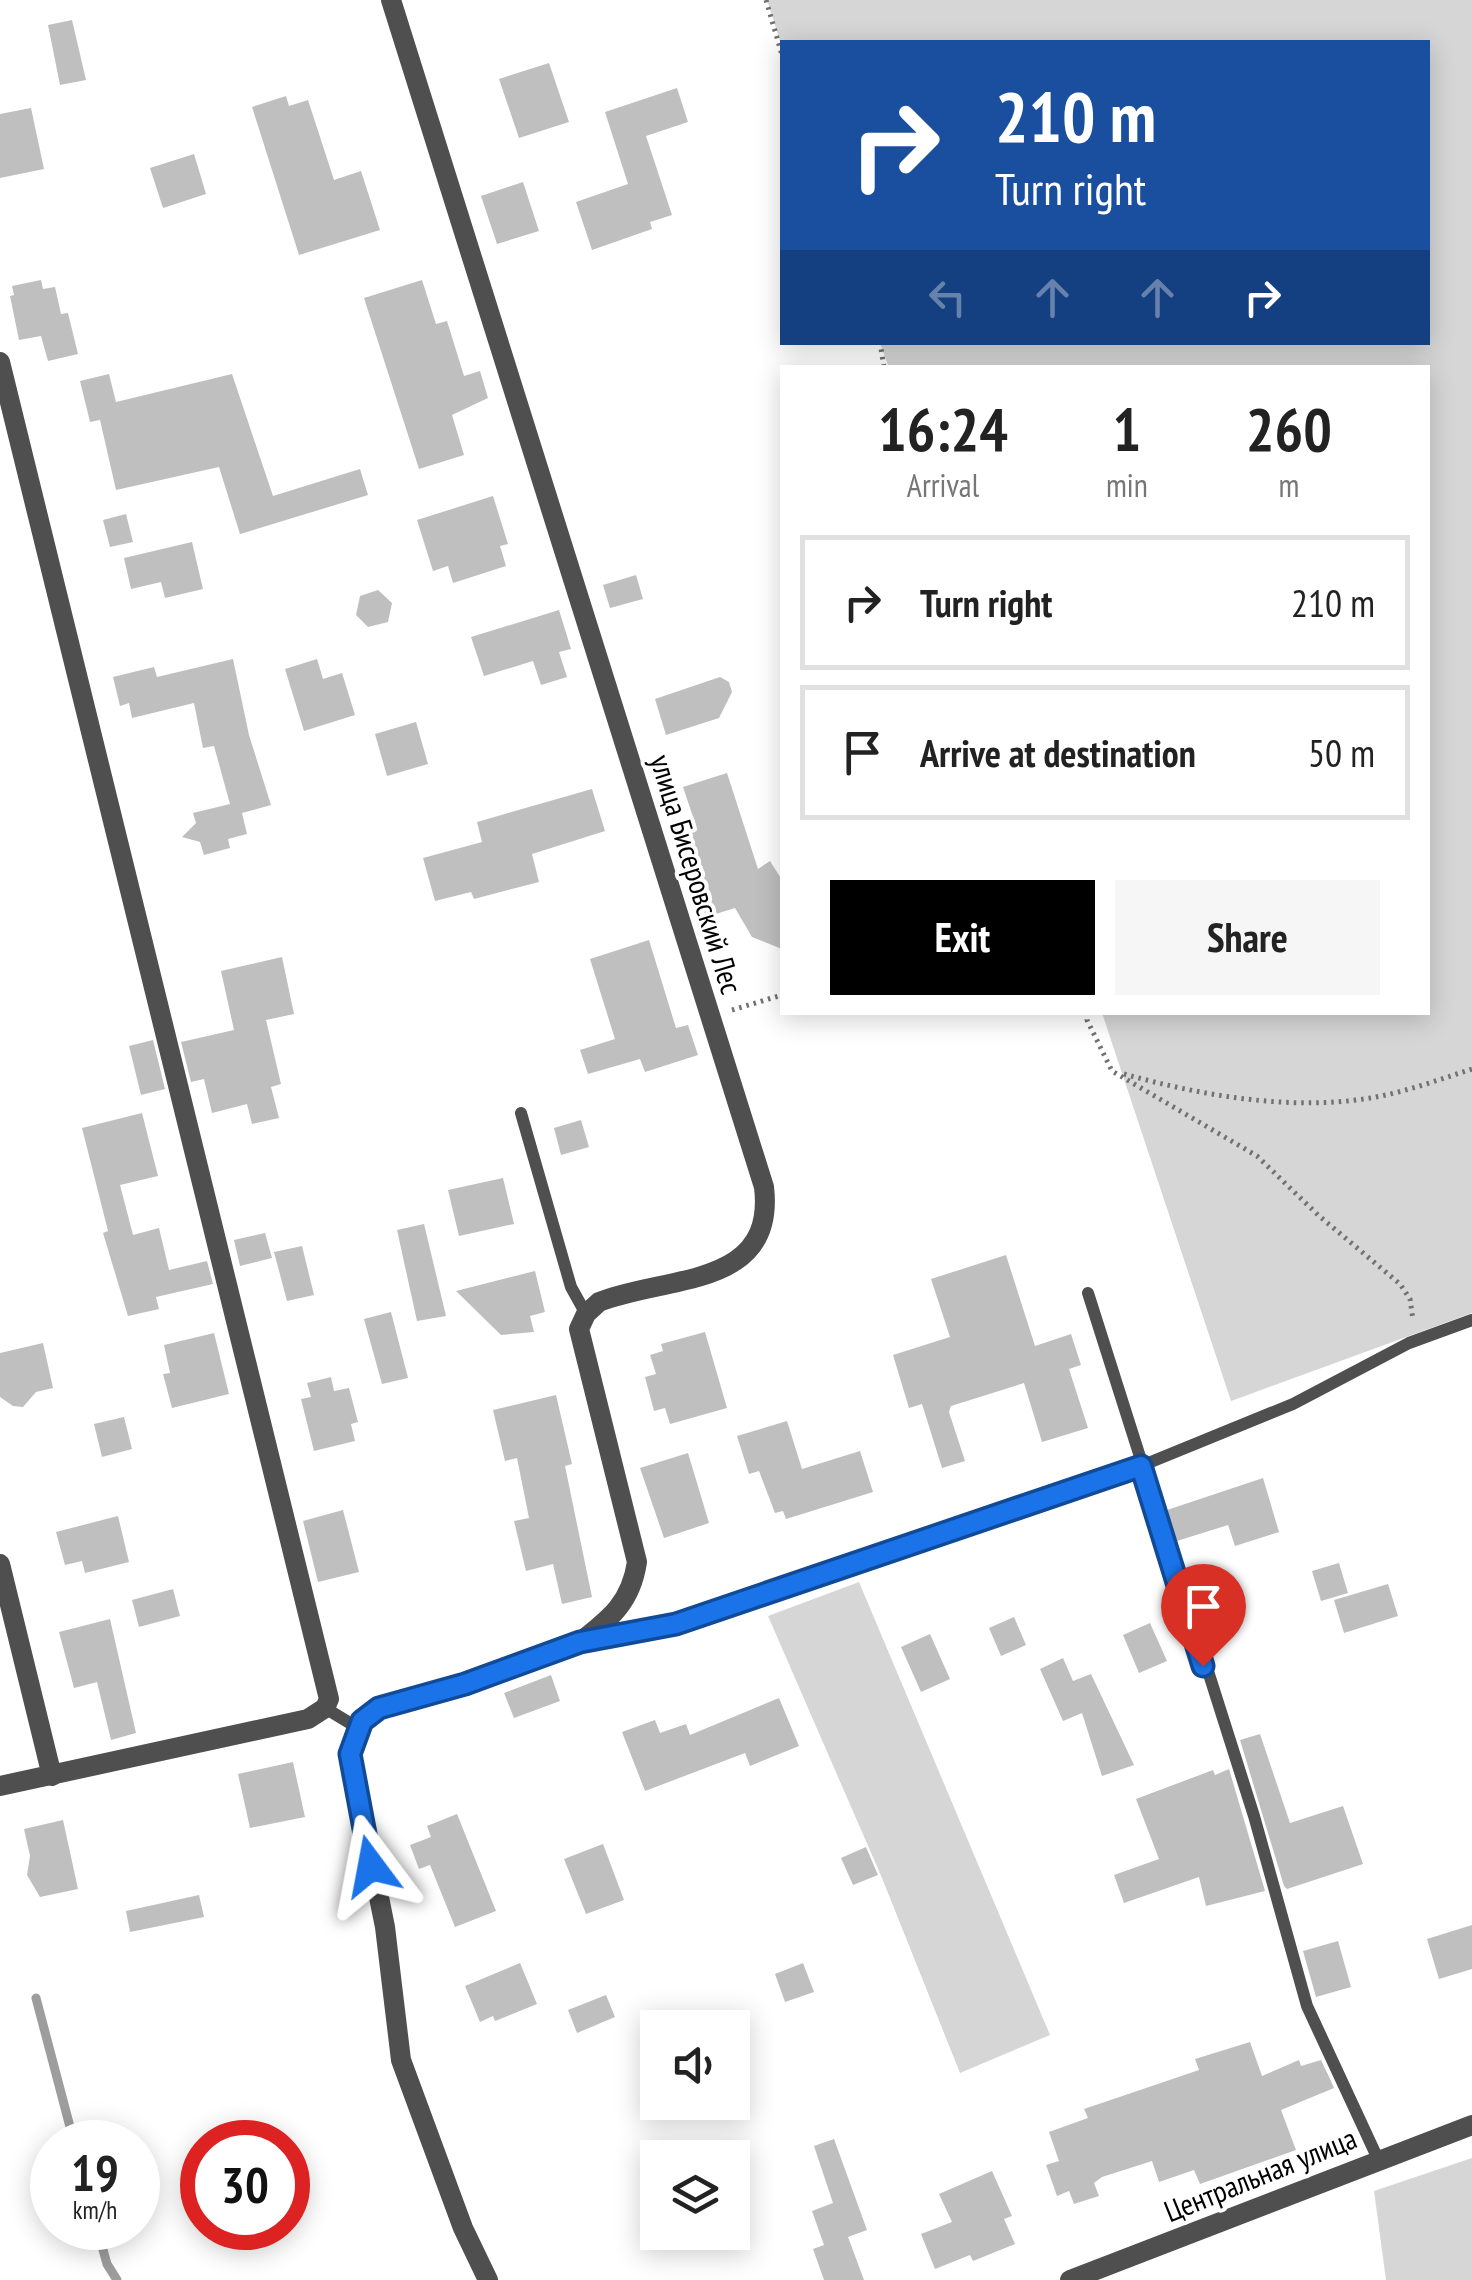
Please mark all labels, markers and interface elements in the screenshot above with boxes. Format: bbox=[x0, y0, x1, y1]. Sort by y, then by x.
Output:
text: 210 m bbox=[995, 71, 1156, 161]
icon: right bbox=[830, 80, 960, 210]
text: Turn right bbox=[995, 159, 1146, 217]
icon: left bbox=[920, 270, 975, 325]
icon: ahead bbox=[1025, 270, 1080, 325]
icon: ahead bbox=[1130, 270, 1185, 325]
icon: right bbox=[1235, 270, 1290, 325]
text: 16:24 bbox=[878, 390, 1008, 468]
text: 1 bbox=[1113, 390, 1141, 468]
text: 260 bbox=[1246, 390, 1332, 468]
text: Arrival bbox=[907, 464, 979, 506]
text: min bbox=[1106, 464, 1148, 506]
text: m bbox=[1278, 464, 1299, 506]
icon: right bbox=[835, 575, 890, 630]
text: Turn right bbox=[920, 578, 1052, 627]
text: 210 m bbox=[1291, 578, 1375, 627]
icon: arrive bbox=[835, 725, 890, 780]
text: Arrive at destination bbox=[920, 728, 1196, 777]
text: 50 m bbox=[1308, 728, 1375, 777]
street label: улица Бисеровский Лес bbox=[642, 750, 752, 999]
button: Exit bbox=[830, 880, 1095, 995]
button: Share bbox=[1115, 880, 1380, 995]
pin bbox=[1161, 1564, 1246, 1667]
icon: arrive bbox=[1176, 1579, 1231, 1634]
position arrow bbox=[319, 1814, 423, 1918]
map controls bbox=[640, 2010, 750, 2250]
button: sound bbox=[640, 2010, 750, 2120]
street label: Центральная улица bbox=[1158, 2118, 1362, 2230]
speed limit sign: 30 bbox=[180, 2120, 310, 2250]
text: 19 bbox=[71, 2140, 119, 2205]
button: layers bbox=[640, 2140, 750, 2250]
text: km/h bbox=[73, 2194, 117, 2226]

